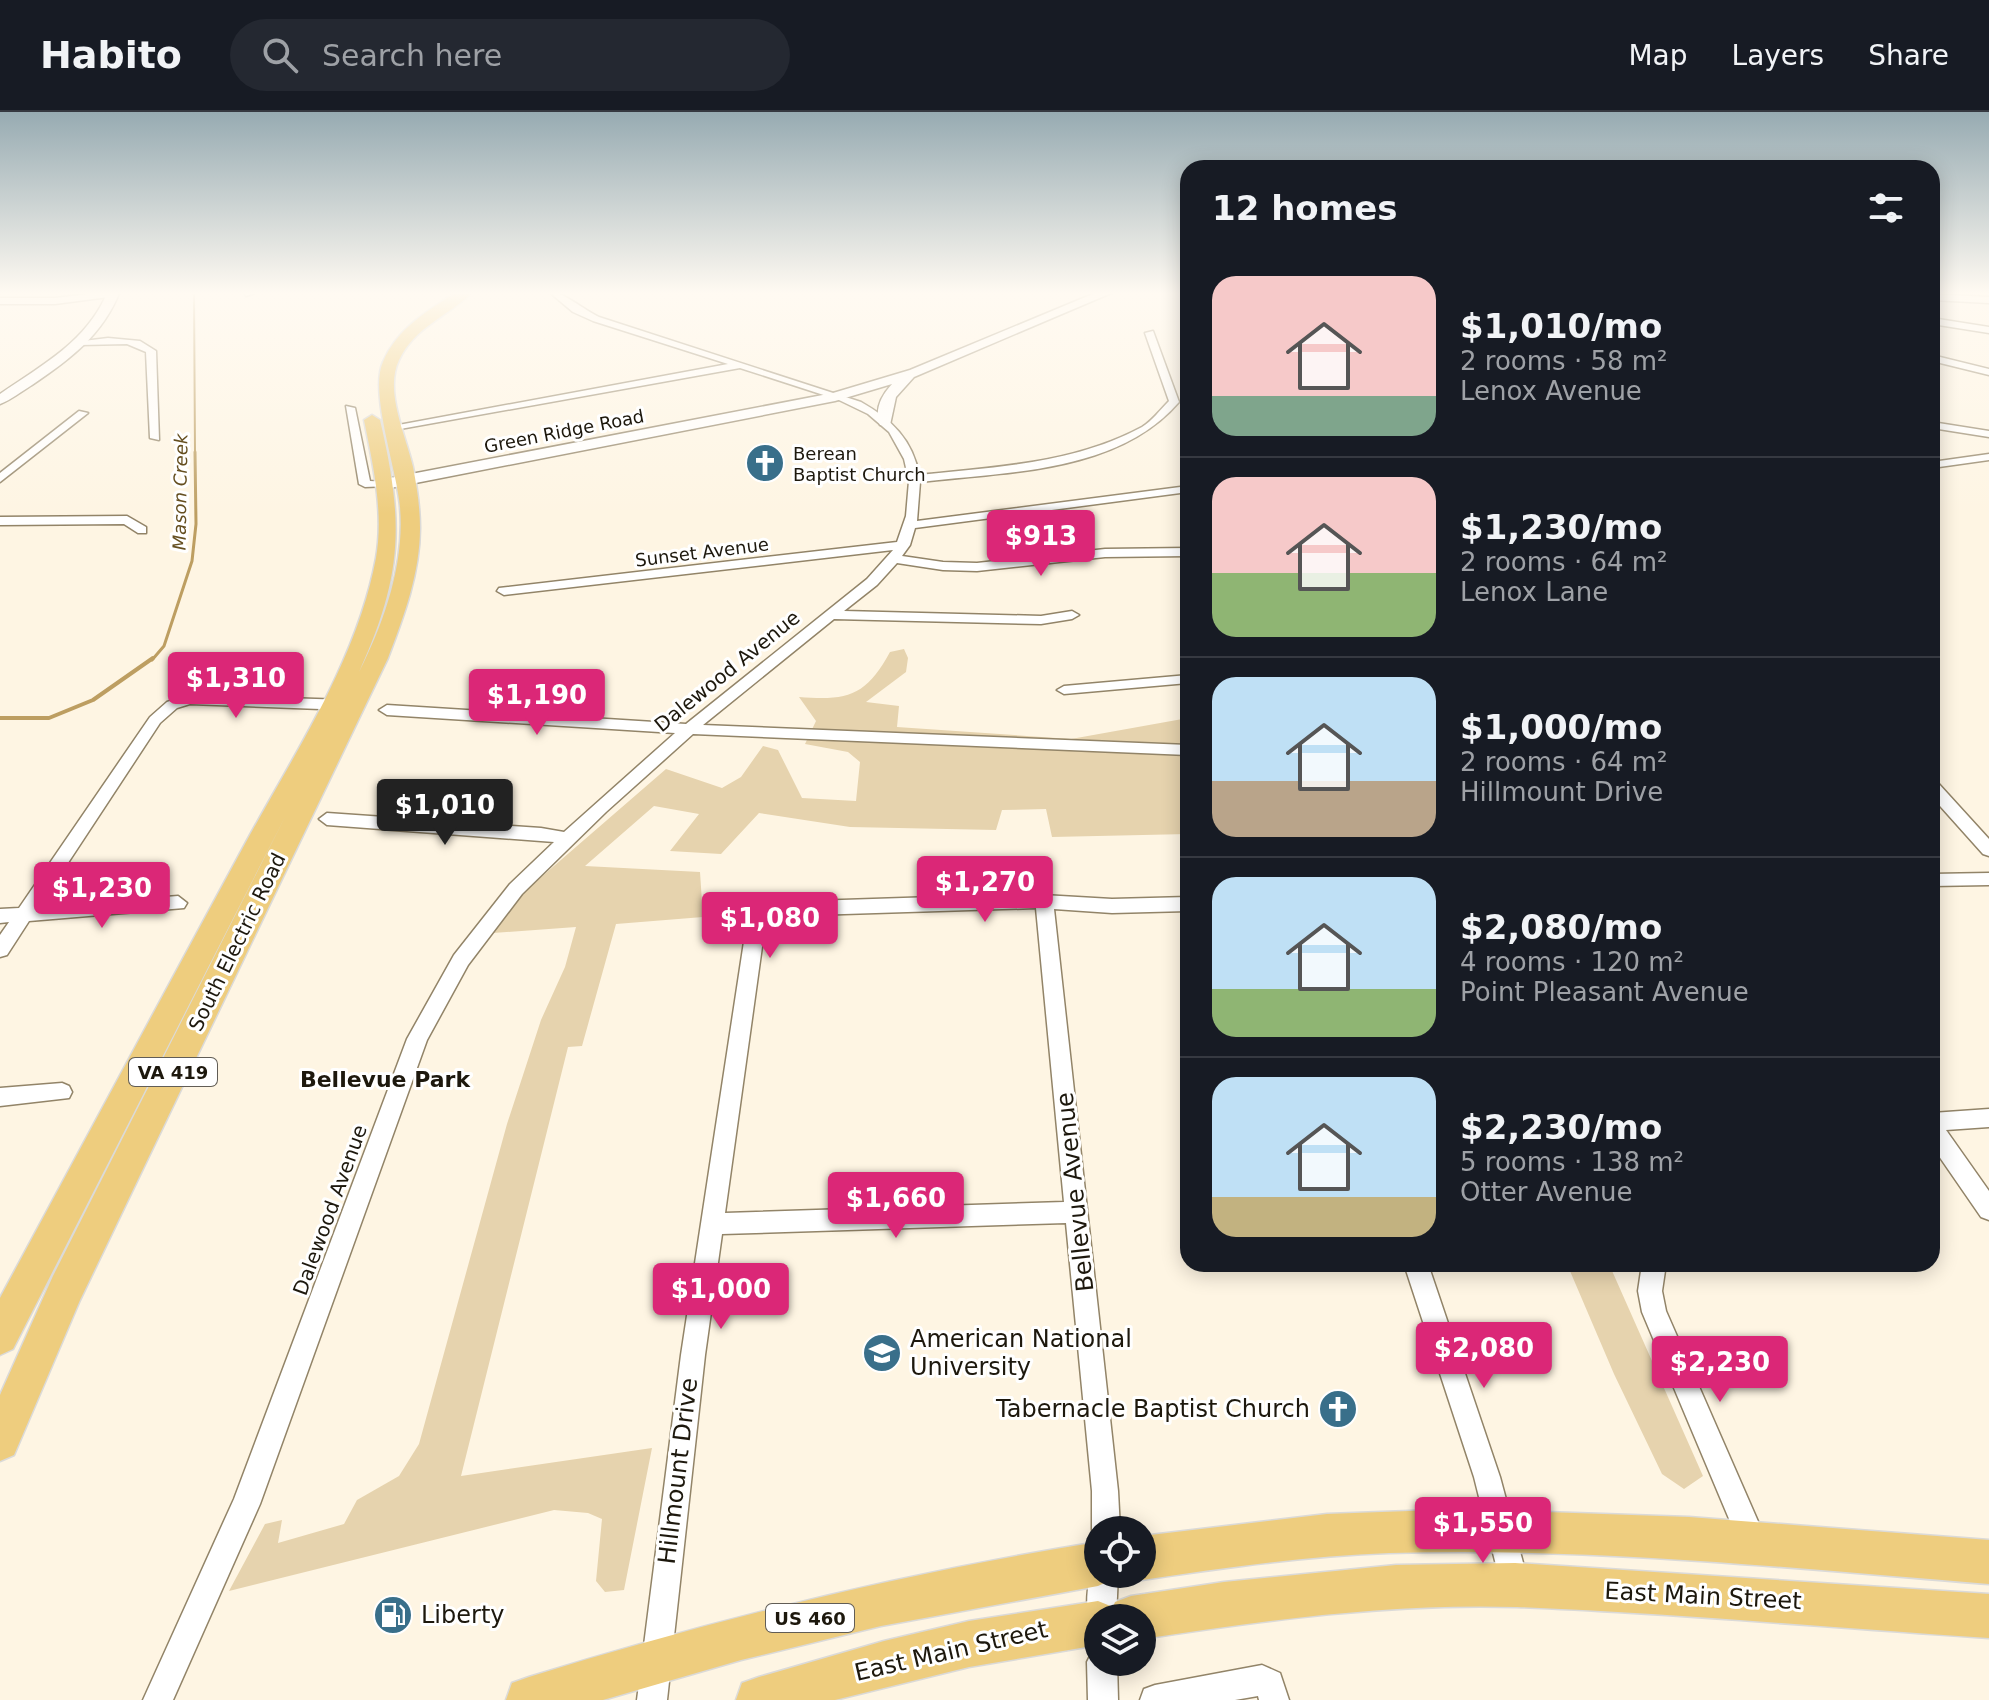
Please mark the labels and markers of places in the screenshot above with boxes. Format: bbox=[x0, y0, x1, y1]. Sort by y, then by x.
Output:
church icon: Berean Baptist Church bbox=[744, 442, 786, 484]
place label: Berean Baptist Church bbox=[793, 443, 926, 485]
pin: $913 bbox=[994, 510, 1088, 578]
pin: $1,310 bbox=[171, 652, 301, 720]
pin: $1,190 bbox=[472, 669, 602, 737]
pin: $1,010 bbox=[380, 779, 510, 847]
pin: $1,270 bbox=[920, 856, 1050, 924]
pin: $1,230 bbox=[37, 862, 167, 930]
pin: $1,080 bbox=[705, 892, 835, 960]
pin: $1,660 bbox=[831, 1172, 961, 1240]
pin: $1,000 bbox=[656, 1263, 786, 1331]
pin: $2,080 bbox=[1419, 1322, 1549, 1390]
place label: American National University bbox=[910, 1325, 1132, 1381]
school or university icon: American National University bbox=[861, 1332, 903, 1374]
pin: $2,230 bbox=[1655, 1336, 1785, 1404]
church icon: Tabernacle Baptist Church bbox=[1317, 1388, 1359, 1430]
place label: Tabernacle Baptist Church bbox=[995, 1395, 1310, 1423]
pin: $1,550 bbox=[1418, 1497, 1548, 1565]
fuel station icon: Liberty bbox=[372, 1594, 414, 1636]
place label: Liberty bbox=[421, 1601, 505, 1629]

